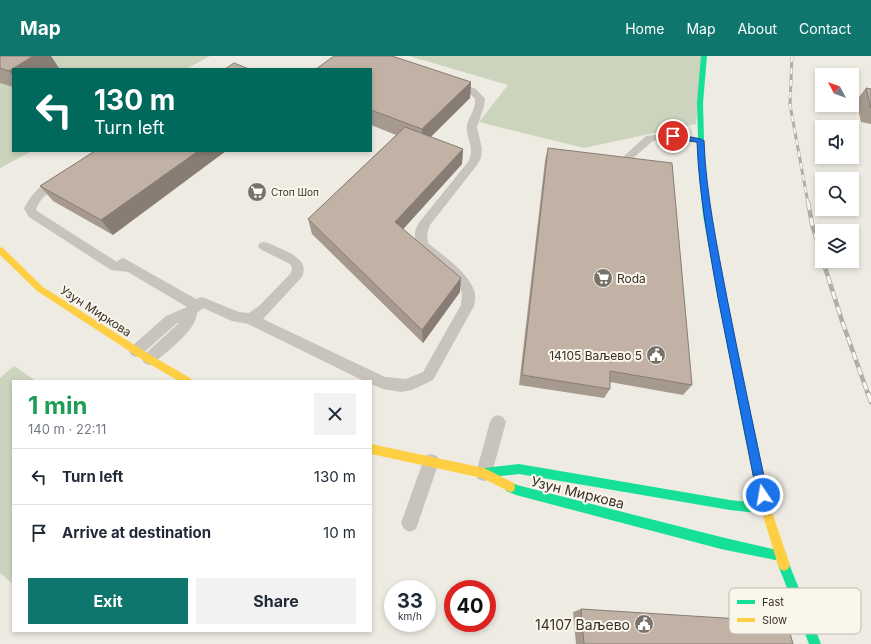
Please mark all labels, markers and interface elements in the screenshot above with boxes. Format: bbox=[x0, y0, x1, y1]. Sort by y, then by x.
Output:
text: Map bbox=[20, 17, 61, 40]
text: Home bbox=[625, 20, 664, 37]
text: Map bbox=[686, 20, 716, 37]
text: About bbox=[738, 20, 777, 37]
text: Contact bbox=[799, 20, 851, 37]
north arrow bbox=[815, 68, 859, 112]
map controls bbox=[815, 68, 859, 268]
text: 130 m bbox=[94, 83, 175, 117]
icon: left bbox=[28, 84, 80, 136]
text: Turn left bbox=[94, 117, 164, 138]
pin bbox=[656, 119, 690, 153]
button: sound bbox=[815, 120, 859, 164]
icon: arrive bbox=[662, 125, 684, 147]
button: search bbox=[815, 172, 859, 216]
supermarket icon: Стоп Шоп bbox=[246, 181, 268, 203]
place label: Стоп Шоп bbox=[271, 186, 319, 198]
button: layers bbox=[815, 224, 859, 268]
supermarket icon: Roda bbox=[592, 267, 614, 289]
place label: Roda bbox=[617, 271, 646, 286]
street label: Узун Миркова bbox=[58, 282, 134, 340]
public building icon: 14105 Ваљево 5 bbox=[645, 344, 667, 366]
place label: 14105 Ваљево 5 bbox=[549, 348, 642, 363]
text: 1 min bbox=[28, 391, 87, 420]
button: close bbox=[314, 393, 356, 435]
text: 140 m · 22:11 bbox=[28, 421, 106, 437]
icon: left bbox=[28, 466, 50, 488]
text: Turn left bbox=[62, 467, 123, 486]
text: 130 m bbox=[314, 467, 356, 486]
street label: Узун Миркова bbox=[530, 472, 626, 512]
position arrow bbox=[742, 474, 784, 516]
icon: arrive bbox=[28, 522, 50, 544]
text: Arrive at destination bbox=[62, 523, 211, 542]
text: 10 m bbox=[323, 523, 356, 542]
button: Exit bbox=[28, 578, 188, 624]
button: Share bbox=[196, 578, 356, 624]
speed limit sign: 40 bbox=[444, 580, 496, 632]
legend bbox=[729, 588, 861, 634]
text: 33 bbox=[397, 589, 423, 613]
text: Fast bbox=[762, 595, 784, 609]
text: km/h bbox=[398, 610, 422, 622]
public building icon: 14107 Ваљево bbox=[633, 613, 655, 635]
text: Slow bbox=[762, 613, 787, 627]
place label: 14107 Ваљево bbox=[535, 616, 630, 633]

